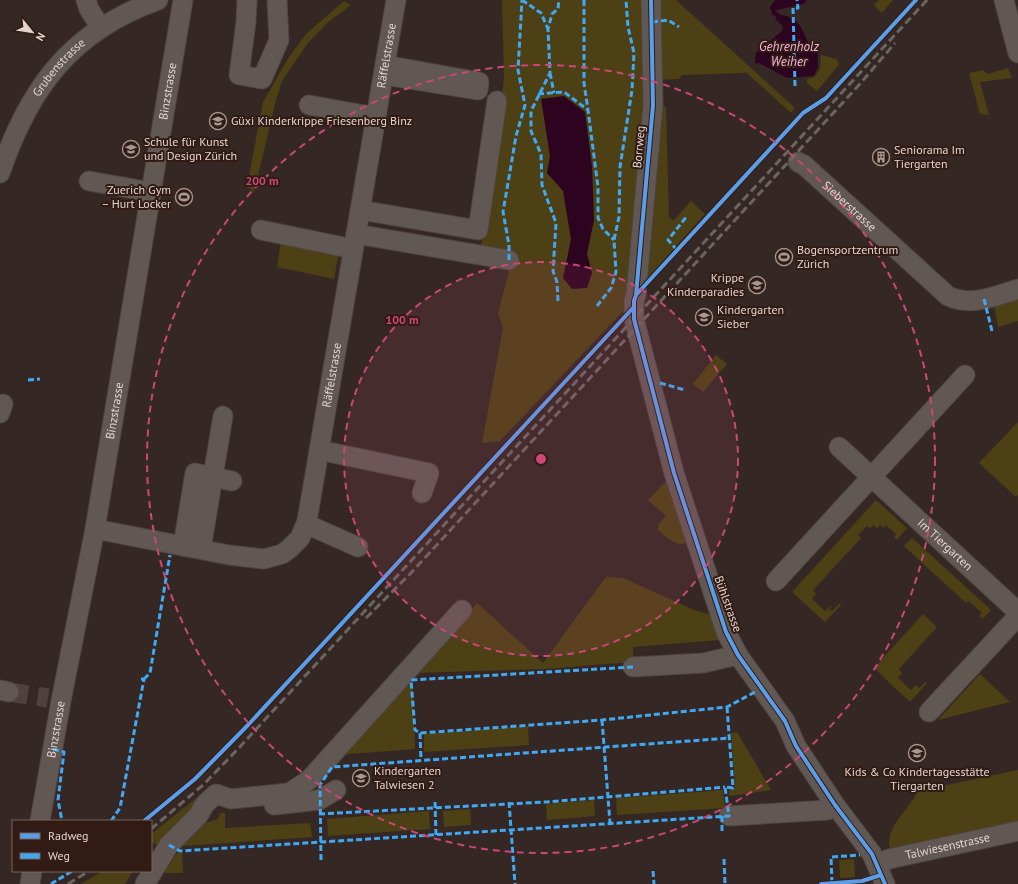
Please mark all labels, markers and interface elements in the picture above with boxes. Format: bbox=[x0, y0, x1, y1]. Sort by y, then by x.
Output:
north arrow bbox=[12, 12, 52, 52]
street label: Räffelstrasse bbox=[373, 22, 399, 89]
text: N bbox=[33, 30, 49, 44]
street label: Grubenstrasse bbox=[29, 35, 88, 99]
water label: Gehrenholz Weiher bbox=[759, 38, 819, 70]
street label: Binzstrasse bbox=[155, 61, 179, 121]
school or university icon: Güxi Kinderkrippe Friesenberg Binz bbox=[208, 111, 228, 131]
place label: Güxi Kinderkrippe Friesenberg Binz bbox=[231, 113, 412, 128]
street label: Borrweg bbox=[629, 125, 648, 169]
place label: Schule für Kunst und Design Zürich bbox=[144, 134, 237, 163]
school or university icon: Schule für Kunst und Design Zürich bbox=[121, 139, 141, 159]
place label: Seniorama Im Tiergarten bbox=[894, 142, 965, 171]
building icon: Seniorama Im Tiergarten bbox=[871, 147, 891, 167]
text: 200 m bbox=[245, 173, 279, 188]
street label: Sieberstrasse bbox=[820, 178, 880, 234]
place label: Zuerich Gym – Hurt Locker bbox=[101, 182, 171, 211]
sports icon: Zuerich Gym – Hurt Locker bbox=[174, 187, 194, 207]
place label: Bogensportzentrum Zürich bbox=[797, 242, 898, 271]
sports icon: Bogensportzentrum Zürich bbox=[774, 247, 794, 267]
place label: Krippe Kinderparadies bbox=[667, 270, 744, 299]
school or university icon: Krippe Kinderparadies bbox=[747, 275, 767, 295]
place label: Kindergarten Sieber bbox=[717, 302, 784, 331]
school or university icon: Kindergarten Sieber bbox=[694, 307, 714, 327]
text: 100 m bbox=[385, 312, 419, 327]
street label: Räffelstrasse bbox=[319, 341, 344, 409]
street label: Binzstrasse bbox=[102, 381, 126, 440]
centre of rings bbox=[534, 452, 548, 466]
street label: Im Tiergarten bbox=[915, 515, 976, 573]
street label: Bühlstrasse bbox=[711, 574, 746, 634]
street label: Binzstrasse bbox=[43, 700, 68, 759]
school or university icon: Kids & Co Kindertagesstätte Tiergarten bbox=[907, 743, 927, 763]
place label: Kindergarten Talwiesen 2 bbox=[374, 763, 441, 792]
place label: Kids & Co Kindertagesstätte Tiergarten bbox=[844, 764, 990, 793]
school or university icon: Kindergarten Talwiesen 2 bbox=[351, 768, 371, 788]
legend bbox=[12, 820, 152, 872]
text: Radweg bbox=[48, 828, 89, 843]
street label: Talwiesenstrasse bbox=[904, 829, 991, 862]
text: Weg bbox=[48, 848, 70, 863]

